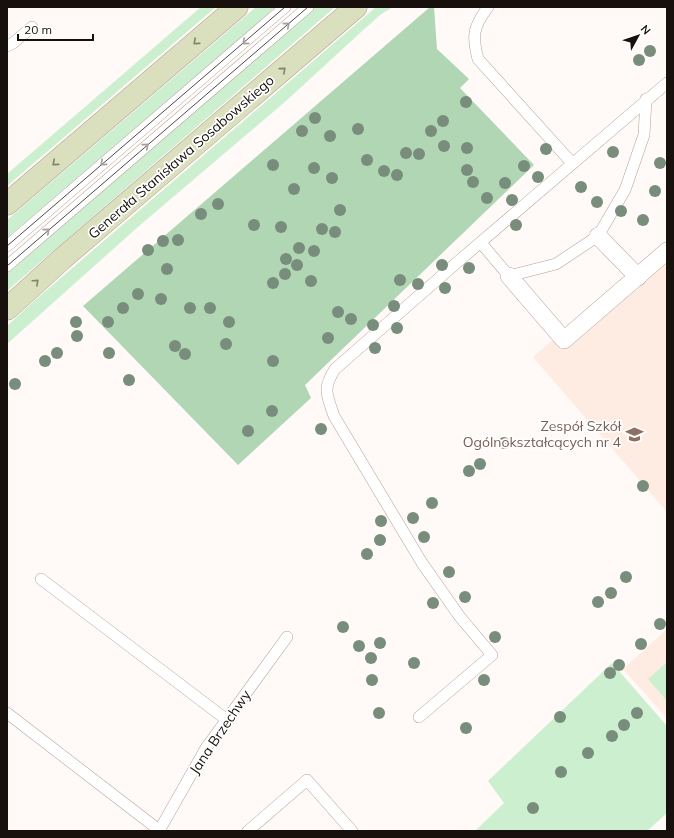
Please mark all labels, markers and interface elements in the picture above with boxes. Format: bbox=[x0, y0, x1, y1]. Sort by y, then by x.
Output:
scale bar bbox=[18, 16, 93, 42]
north arrow bbox=[618, 16, 658, 56]
text: 20 m bbox=[24, 22, 52, 37]
one-way arrow bbox=[282, 22, 289, 29]
text: N bbox=[638, 22, 654, 37]
one-way arrow bbox=[194, 37, 201, 44]
one-way arrow bbox=[242, 37, 249, 44]
one-way arrow bbox=[278, 67, 286, 74]
street label: Generała Stanisława Sosabowskiego bbox=[84, 71, 278, 243]
one-way arrow bbox=[141, 144, 148, 151]
one-way arrow bbox=[53, 158, 60, 165]
one-way arrow bbox=[101, 158, 108, 165]
one-way arrow bbox=[42, 228, 50, 235]
one-way arrow bbox=[31, 280, 39, 287]
place label: Zespół Szkół Ogólnokształcących nr 4 bbox=[463, 417, 622, 451]
school or university icon: Zespół Szkół Ogólnokształcących nr 4 bbox=[624, 424, 644, 444]
street label: Jana Brzechwy bbox=[185, 686, 255, 777]

